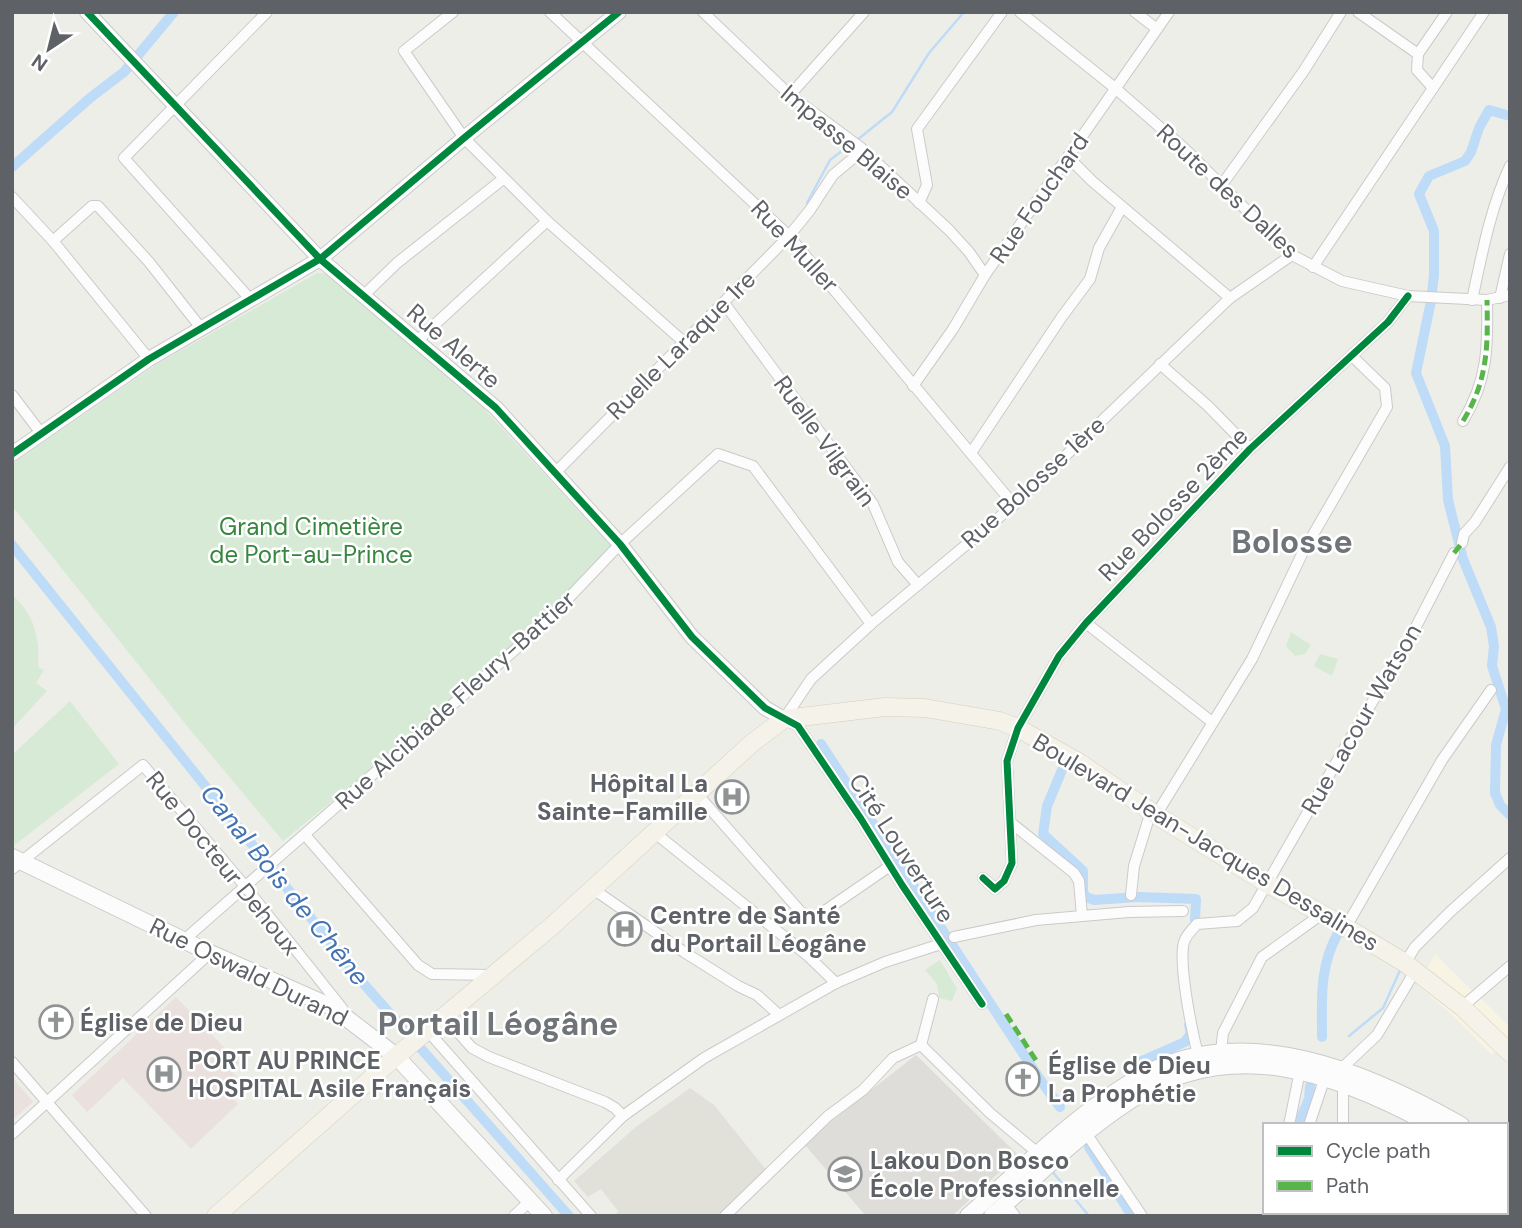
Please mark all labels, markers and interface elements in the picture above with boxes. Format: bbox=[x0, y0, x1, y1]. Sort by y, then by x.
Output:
north arrow bbox=[14, 14, 84, 84]
text: N bbox=[27, 48, 52, 77]
street label: Impasse Blaise bbox=[774, 78, 920, 206]
street label: Route des Dalles bbox=[1150, 117, 1306, 265]
street label: Rue Fouchard bbox=[983, 127, 1095, 269]
street label: Rue Muller bbox=[744, 193, 846, 299]
street label: Ruelle Laraque 1re bbox=[600, 264, 762, 426]
street label: Rue Alerte bbox=[401, 297, 507, 395]
street label: Ruelle Vilgrain bbox=[767, 369, 883, 513]
street label: Rue Bolosse 1ère bbox=[954, 409, 1112, 555]
street label: Rue Bolosse 2ème bbox=[1092, 420, 1254, 588]
park label: Grand Cimetière de Port-au-Prince bbox=[209, 511, 413, 570]
district label: Bolosse bbox=[1231, 521, 1353, 563]
street label: Rue Alcibiade Fleury-Battier bbox=[328, 584, 582, 816]
street label: Rue Lacour Watson bbox=[1294, 618, 1428, 820]
street label: Boulevard Jean-Jacques Dessalines bbox=[1027, 726, 1385, 958]
street label: Rue Docteur Dehoux bbox=[139, 765, 307, 961]
street label: Cité Louverture bbox=[842, 767, 962, 929]
place label: Hôpital La Sainte-Famille bbox=[537, 768, 708, 827]
water label: Canal Bois de Chêne bbox=[193, 777, 377, 993]
hospital icon: Hôpital La Sainte-Famille bbox=[713, 778, 751, 816]
place label: Centre de Santé du Portail Léogâne bbox=[650, 900, 867, 959]
hospital icon: Centre de Santé du Portail Léogâne bbox=[606, 910, 644, 948]
street label: Rue Oswald Durand bbox=[145, 911, 353, 1033]
church icon: Église de Dieu bbox=[37, 1003, 75, 1041]
district label: Portail Léogâne bbox=[378, 1003, 618, 1045]
place label: Église de Dieu bbox=[80, 1006, 243, 1038]
place label: PORT AU PRINCE HOSPITAL Asile Français bbox=[188, 1045, 471, 1104]
place label: Église de Dieu La Prophétie bbox=[1048, 1049, 1211, 1109]
hospital icon: PORT AU PRINCE HOSPITAL Asile Français bbox=[145, 1055, 183, 1093]
church icon: Église de Dieu La Prophétie bbox=[1004, 1060, 1042, 1098]
legend bbox=[1263, 1123, 1508, 1214]
text: Cycle path bbox=[1326, 1137, 1431, 1165]
place label: Lakou Don Bosco École Professionnelle bbox=[870, 1145, 1120, 1204]
school or university icon: Lakou Don Bosco École Professionnelle bbox=[826, 1155, 864, 1193]
text: Path bbox=[1326, 1172, 1369, 1200]

